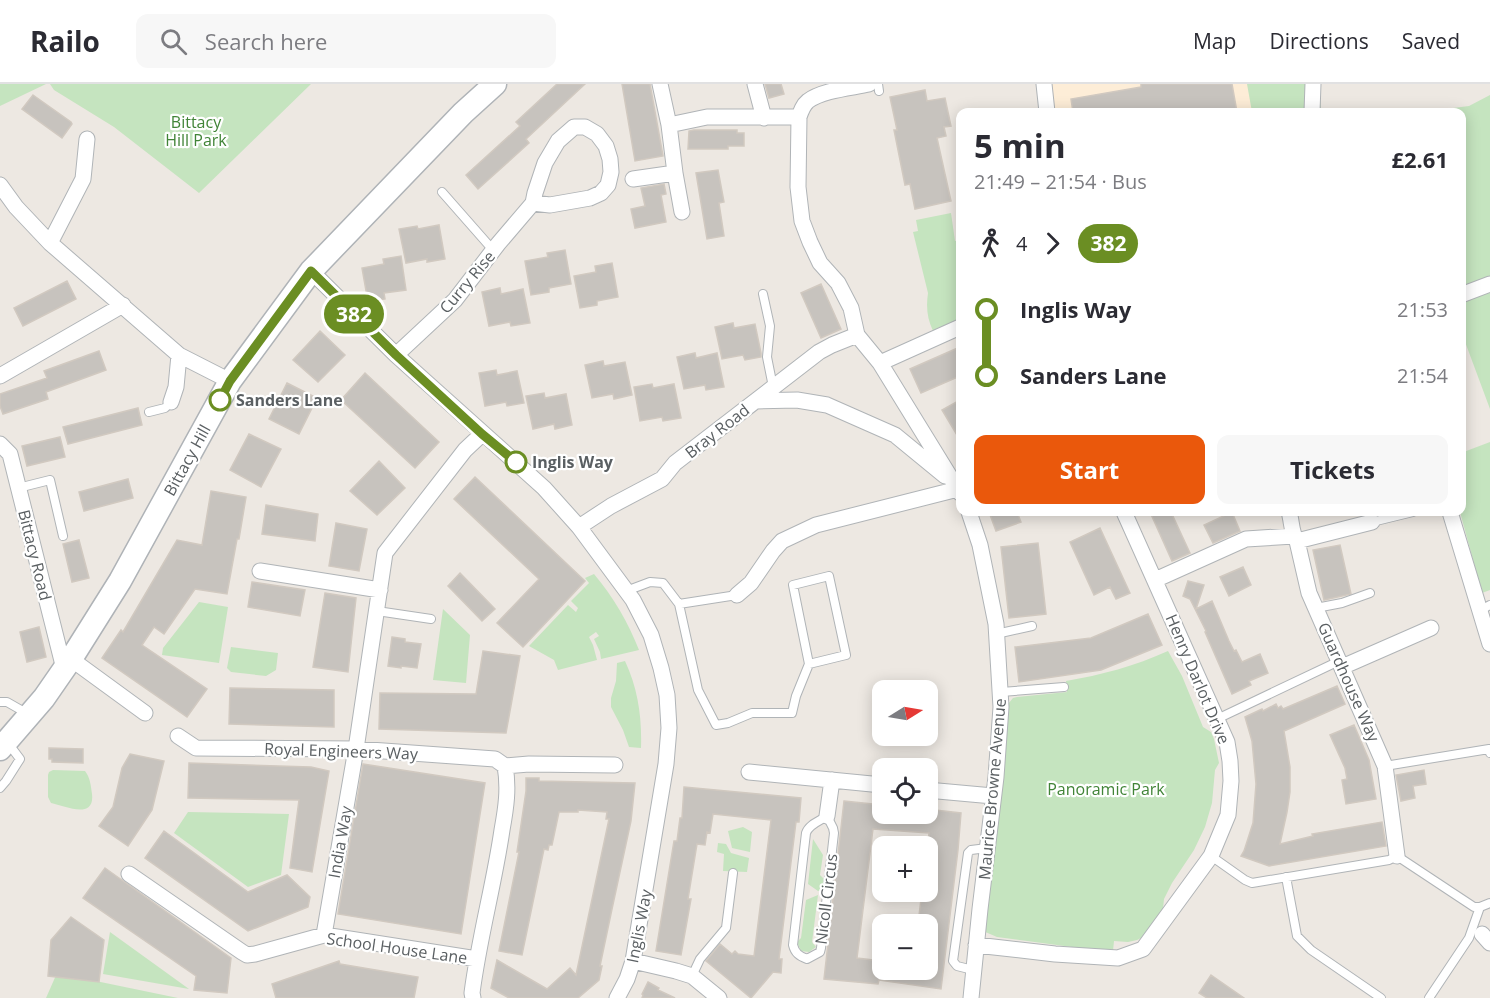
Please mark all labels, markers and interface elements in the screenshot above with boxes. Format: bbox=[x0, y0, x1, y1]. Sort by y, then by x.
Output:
search box bbox=[136, 14, 556, 68]
text: Railo bbox=[30, 22, 100, 60]
icon: search bbox=[157, 25, 190, 58]
text: Search here bbox=[205, 26, 327, 56]
text: Map bbox=[1193, 27, 1236, 55]
text: Directions bbox=[1269, 27, 1369, 55]
text: Saved bbox=[1402, 27, 1460, 55]
park label: Bittacy Hill Park bbox=[165, 111, 227, 151]
text: 5 min bbox=[974, 123, 1066, 168]
text: £2.61 bbox=[1391, 144, 1448, 174]
text: 21:49 – 21:54 · Bus bbox=[974, 168, 1147, 195]
icon: walk bbox=[974, 227, 1007, 260]
icon: forward bbox=[1036, 227, 1069, 260]
text: 382 bbox=[1090, 229, 1126, 257]
text: 4 bbox=[1016, 230, 1027, 257]
street label: Curry Rise bbox=[434, 246, 500, 318]
line badge: 382 bbox=[320, 294, 388, 334]
text: Inglis Way bbox=[1020, 294, 1131, 324]
text: 21:53 bbox=[1397, 296, 1448, 323]
text: 382 bbox=[336, 300, 372, 328]
text: Sanders Lane bbox=[1020, 360, 1167, 390]
text: 21:54 bbox=[1397, 362, 1448, 389]
marker: Sanders Lane bbox=[209, 389, 231, 411]
place label: Sanders Lane bbox=[236, 389, 343, 411]
street label: Bray Road bbox=[680, 399, 754, 463]
street label: Bittacy Hill bbox=[158, 420, 216, 500]
button: Start bbox=[974, 435, 1205, 504]
button: Tickets bbox=[1217, 435, 1448, 504]
marker: Inglis Way bbox=[505, 451, 527, 473]
place label: Inglis Way bbox=[532, 451, 614, 473]
street label: Bittacy Road bbox=[13, 507, 57, 603]
street label: Henry Darlot Drive bbox=[1161, 611, 1235, 747]
street label: Guardhouse Way bbox=[1313, 619, 1386, 746]
north arrow bbox=[872, 680, 938, 746]
map controls bbox=[872, 680, 938, 980]
street label: Maurice Browne Avenue bbox=[973, 697, 1011, 881]
street label: Royal Engineers Way bbox=[264, 737, 419, 765]
button: locate bbox=[872, 758, 938, 824]
park label: Panoramic Park bbox=[1047, 778, 1165, 800]
street label: India Way bbox=[323, 803, 357, 880]
button: + bbox=[872, 836, 938, 902]
street label: Nicoll Circus bbox=[810, 852, 842, 946]
street label: Inglis Way bbox=[621, 886, 657, 965]
button: − bbox=[872, 914, 938, 980]
street label: School House Lane bbox=[325, 927, 469, 969]

